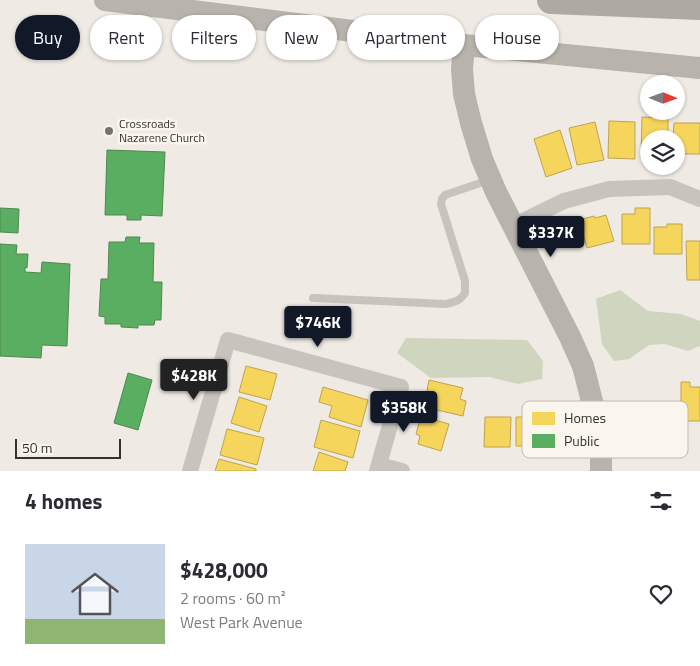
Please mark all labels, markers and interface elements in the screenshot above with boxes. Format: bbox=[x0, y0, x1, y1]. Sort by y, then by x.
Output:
chip: Buy bbox=[15, 15, 80, 60]
chip: Rent bbox=[90, 15, 162, 60]
chip: Filters bbox=[172, 15, 256, 60]
chip: New bbox=[266, 15, 337, 60]
chip: Apartment bbox=[347, 15, 465, 60]
chip: House bbox=[475, 15, 559, 60]
north arrow bbox=[640, 75, 685, 120]
map controls bbox=[640, 75, 685, 175]
place label: Crossroads Nazarene Church bbox=[119, 114, 205, 147]
marker: Crossroads Nazarene Church bbox=[103, 125, 115, 137]
button: layers bbox=[640, 130, 685, 175]
pin: $337K bbox=[516, 216, 586, 258]
text: $337K bbox=[528, 220, 574, 244]
pin: $746K bbox=[283, 306, 353, 348]
text: $746K bbox=[295, 310, 341, 334]
pin: $428K bbox=[159, 358, 229, 401]
text: $428K bbox=[171, 363, 217, 387]
pin: $358K bbox=[369, 390, 439, 433]
text: $358K bbox=[381, 395, 427, 419]
legend bbox=[522, 401, 688, 458]
text: Homes bbox=[564, 407, 606, 428]
text: Public bbox=[564, 430, 600, 451]
scale bar bbox=[15, 436, 121, 459]
text: 50 m bbox=[22, 437, 52, 458]
text: 4 homes bbox=[25, 485, 102, 517]
icon: filters bbox=[647, 487, 675, 515]
text: $428,000 bbox=[180, 554, 268, 586]
icon: home bbox=[65, 564, 125, 624]
icon: heart bbox=[647, 580, 675, 608]
text: 2 rooms · 60 m² bbox=[180, 586, 285, 610]
text: West Park Avenue bbox=[180, 610, 303, 634]

